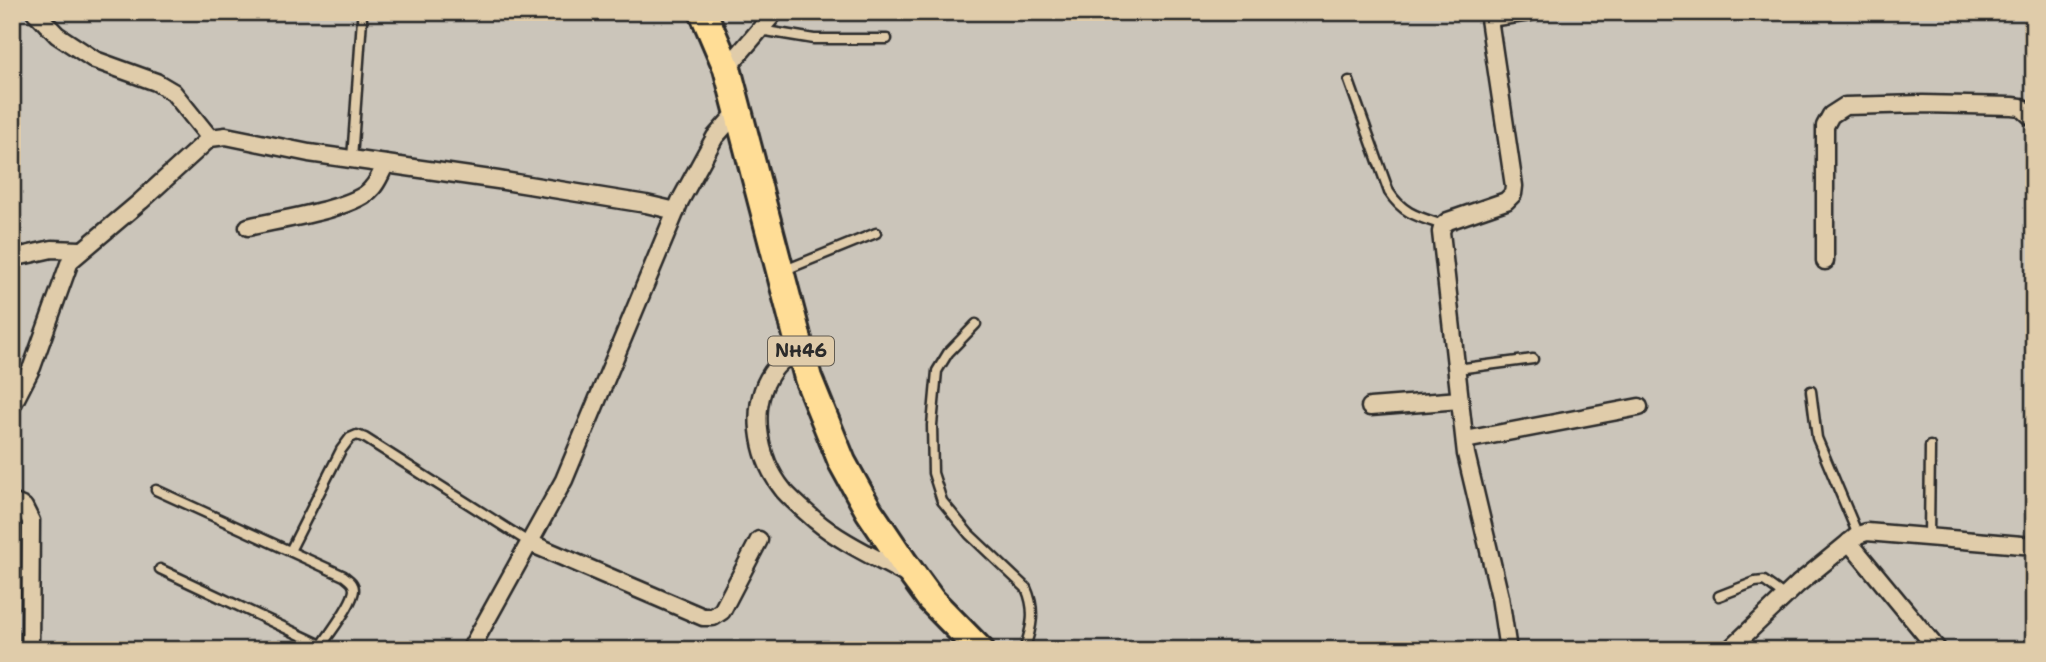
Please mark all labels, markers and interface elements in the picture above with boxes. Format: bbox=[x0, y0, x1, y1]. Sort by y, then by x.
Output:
road number: NH46 bbox=[768, 337, 834, 366]

